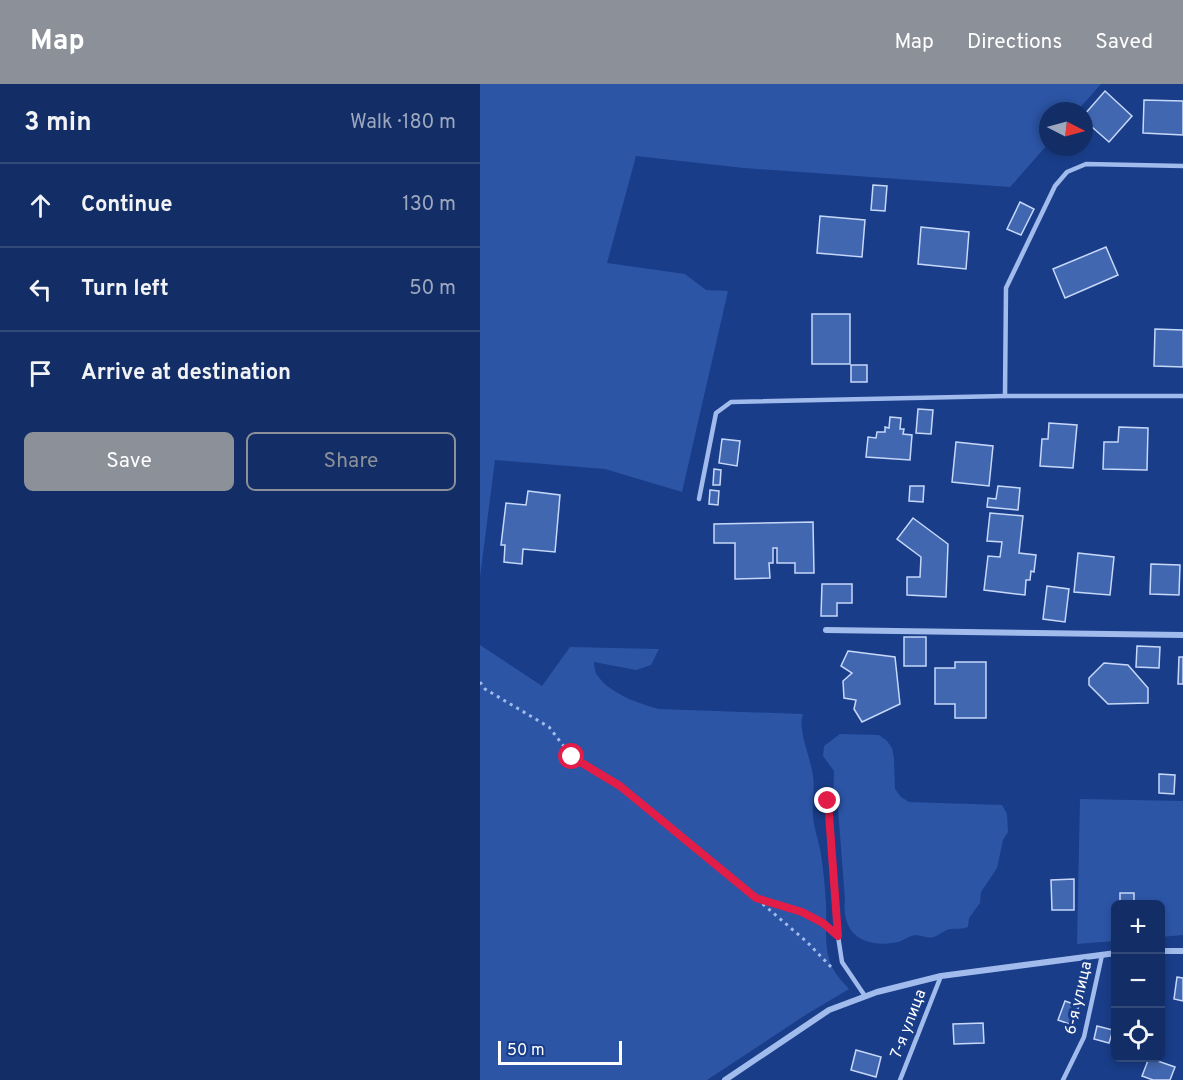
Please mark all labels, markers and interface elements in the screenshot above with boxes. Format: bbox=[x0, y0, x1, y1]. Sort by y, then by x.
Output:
text: Map bbox=[30, 24, 85, 60]
text: Map bbox=[894, 29, 934, 56]
text: Directions bbox=[967, 29, 1062, 56]
text: Saved bbox=[1095, 29, 1153, 56]
north arrow bbox=[1039, 102, 1093, 156]
text: 3 min bbox=[24, 107, 92, 140]
text: Walk · 180 m bbox=[350, 110, 456, 136]
icon: ahead bbox=[24, 189, 57, 222]
text: Continue bbox=[81, 192, 172, 219]
text: 130 m bbox=[402, 192, 456, 218]
icon: left bbox=[24, 273, 57, 306]
text: Turn left bbox=[81, 276, 169, 303]
text: 50 m bbox=[409, 276, 456, 302]
icon: arrive bbox=[24, 357, 57, 390]
text: Arrive at destination bbox=[81, 360, 291, 387]
button: Save bbox=[24, 432, 234, 491]
button: Share bbox=[246, 432, 456, 491]
route start bbox=[558, 743, 584, 769]
route end bbox=[814, 787, 840, 813]
map controls bbox=[1111, 900, 1165, 1062]
button: + bbox=[1111, 900, 1165, 954]
button: − bbox=[1111, 954, 1165, 1008]
street label: 6-я улица bbox=[1061, 959, 1097, 1037]
street label: 7-я улица bbox=[887, 987, 931, 1061]
button: locate bbox=[1111, 1008, 1165, 1062]
scale bar bbox=[498, 1038, 622, 1066]
text: 50 m bbox=[507, 1041, 545, 1061]

